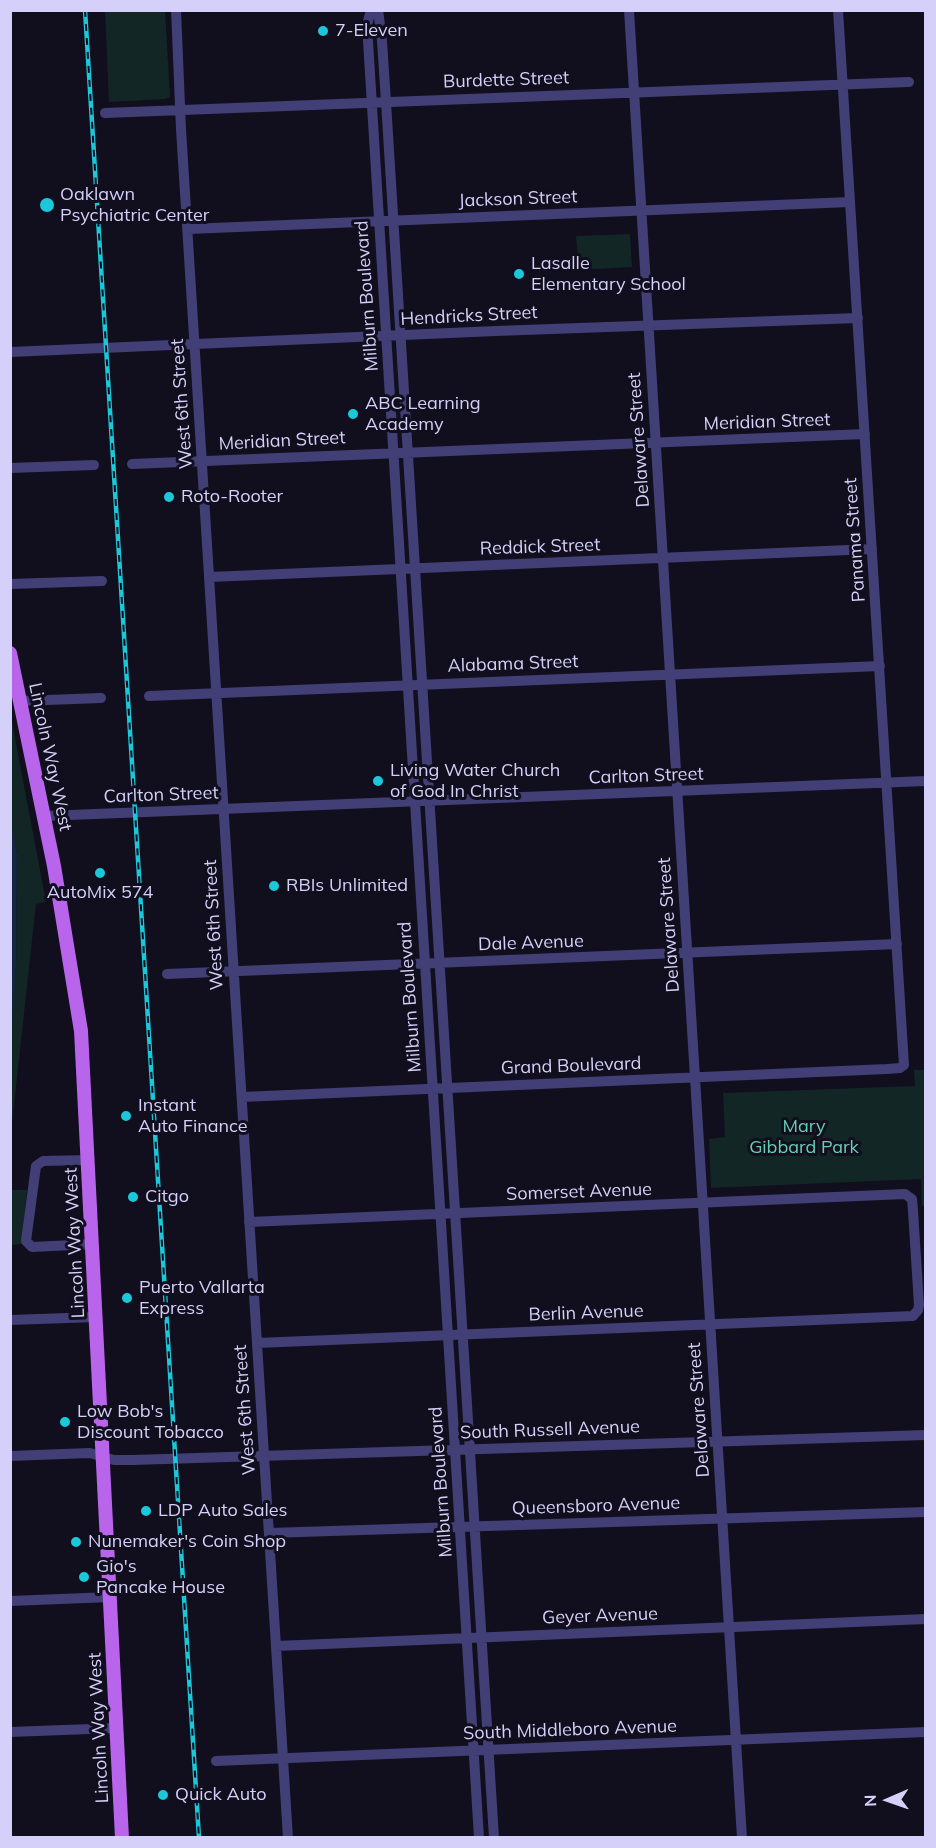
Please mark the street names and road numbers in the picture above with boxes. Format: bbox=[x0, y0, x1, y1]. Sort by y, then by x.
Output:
street label: Burdette Street bbox=[443, 67, 569, 93]
street label: Jackson Street bbox=[458, 186, 578, 212]
street label: Milburn Boulevard bbox=[351, 220, 383, 372]
street label: Hendricks Street bbox=[400, 302, 538, 330]
street label: West 6th Street bbox=[167, 338, 197, 470]
street label: Delaware Street bbox=[624, 372, 654, 508]
street label: Meridian Street bbox=[703, 409, 831, 435]
street label: Meridian Street bbox=[218, 427, 346, 455]
street label: Panama Street bbox=[840, 477, 870, 603]
street label: Reddick Street bbox=[479, 534, 601, 560]
street label: Alabama Street bbox=[447, 651, 579, 677]
street label: Lincoln Way West bbox=[24, 681, 76, 833]
street label: Carlton Street bbox=[588, 763, 704, 789]
street label: Carlton Street bbox=[103, 782, 219, 808]
street label: Delaware Street bbox=[654, 857, 684, 993]
street label: West 6th Street bbox=[200, 859, 228, 991]
street label: Milburn Boulevard bbox=[394, 921, 426, 1073]
street label: Dale Avenue bbox=[478, 930, 584, 956]
street label: Grand Boulevard bbox=[500, 1053, 642, 1079]
street label: Lincoln Way West bbox=[60, 1167, 90, 1319]
street label: Somerset Avenue bbox=[506, 1179, 652, 1205]
street label: Berlin Avenue bbox=[528, 1300, 644, 1326]
street label: Delaware Street bbox=[684, 1342, 714, 1478]
street label: West 6th Street bbox=[230, 1344, 260, 1476]
street label: Milburn Boulevard bbox=[425, 1406, 457, 1558]
street label: South Russell Avenue bbox=[460, 1416, 640, 1444]
street label: Queensboro Avenue bbox=[511, 1492, 681, 1520]
street label: Geyer Avenue bbox=[542, 1603, 658, 1629]
street label: Lincoln Way West bbox=[84, 1652, 114, 1804]
street label: South Middleboro Avenue bbox=[463, 1715, 677, 1745]

